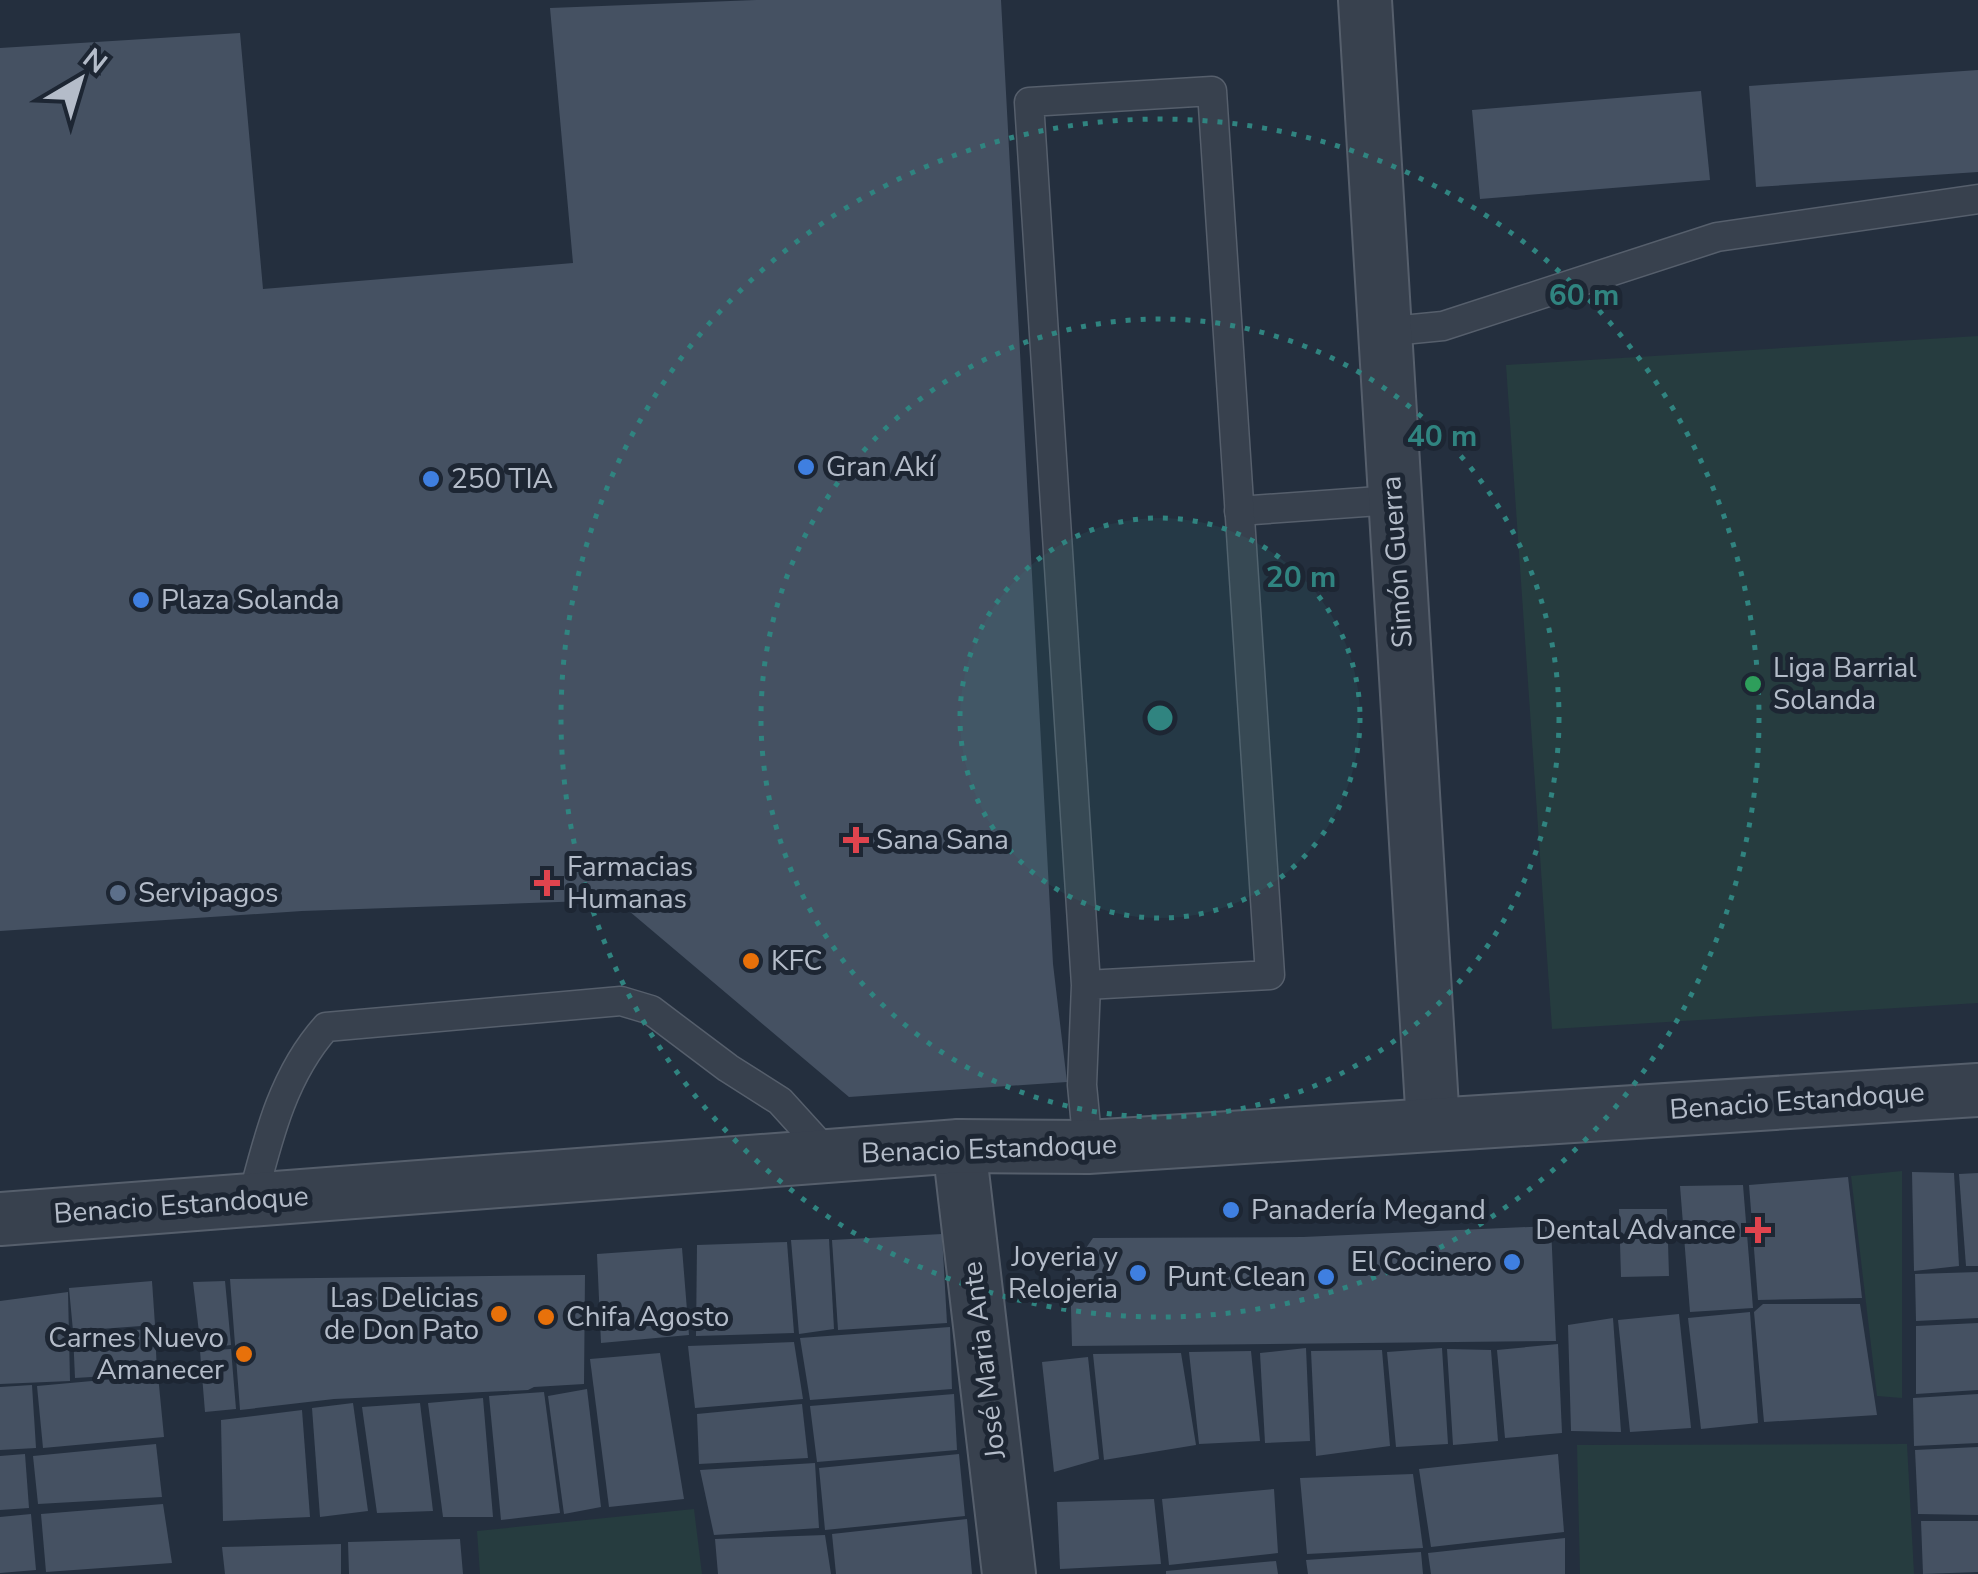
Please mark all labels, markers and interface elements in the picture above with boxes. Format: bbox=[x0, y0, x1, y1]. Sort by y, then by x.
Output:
north arrow bbox=[30, 30, 130, 130]
text: N bbox=[75, 40, 115, 83]
text: 60 m bbox=[1549, 275, 1619, 316]
text: 40 m bbox=[1407, 416, 1477, 457]
place label: Gran Akí bbox=[826, 448, 937, 486]
marker: Gran Akí bbox=[795, 456, 817, 478]
place label: 250 TIA bbox=[451, 460, 553, 498]
marker: 250 TIA bbox=[420, 468, 442, 490]
street label: Simón Guerra bbox=[1372, 475, 1422, 649]
text: 20 m bbox=[1266, 557, 1336, 598]
place label: Plaza Solanda bbox=[161, 581, 340, 619]
marker: Plaza Solanda bbox=[130, 589, 152, 611]
place label: Liga Barrial Solanda bbox=[1773, 649, 1917, 719]
marker: Liga Barrial Solanda bbox=[1742, 673, 1764, 695]
centre of rings bbox=[1142, 700, 1178, 736]
place label: Sana Sana bbox=[876, 821, 1009, 859]
marker: Sana Sana bbox=[845, 829, 867, 851]
place label: Farmacias Humanas bbox=[567, 848, 693, 918]
marker: Farmacias Humanas bbox=[536, 872, 558, 894]
place label: Servipagos bbox=[138, 874, 279, 912]
marker: Servipagos bbox=[107, 882, 129, 904]
place label: KFC bbox=[771, 942, 822, 980]
marker: KFC bbox=[740, 950, 762, 972]
street label: Benacio Estandoque bbox=[1668, 1073, 1926, 1129]
street label: Benacio Estandoque bbox=[861, 1126, 1117, 1172]
street label: Benacio Estandoque bbox=[52, 1177, 310, 1233]
place label: Panadería Megand bbox=[1251, 1191, 1486, 1229]
marker: Panadería Megand bbox=[1220, 1199, 1242, 1221]
place label: Dental Advance bbox=[1535, 1211, 1736, 1249]
marker: Dental Advance bbox=[1745, 1217, 1771, 1243]
place label: Joyeria y Relojeria bbox=[1008, 1238, 1119, 1308]
place label: El Cocinero bbox=[1351, 1243, 1492, 1281]
marker: El Cocinero bbox=[1501, 1251, 1523, 1273]
place label: Punt Clean bbox=[1167, 1258, 1306, 1296]
street label: José Maria Ante bbox=[953, 1259, 1015, 1462]
marker: Joyeria y Relojeria bbox=[1127, 1262, 1149, 1284]
marker: Punt Clean bbox=[1315, 1266, 1337, 1288]
place label: Las Delicias de Don Pato bbox=[324, 1279, 479, 1349]
place label: Chifa Agosto bbox=[566, 1298, 729, 1336]
marker: Las Delicias de Don Pato bbox=[488, 1303, 510, 1325]
marker: Chifa Agosto bbox=[535, 1306, 557, 1328]
place label: Carnes Nuevo Amanecer bbox=[48, 1319, 224, 1389]
marker: Carnes Nuevo Amanecer bbox=[233, 1343, 255, 1365]

